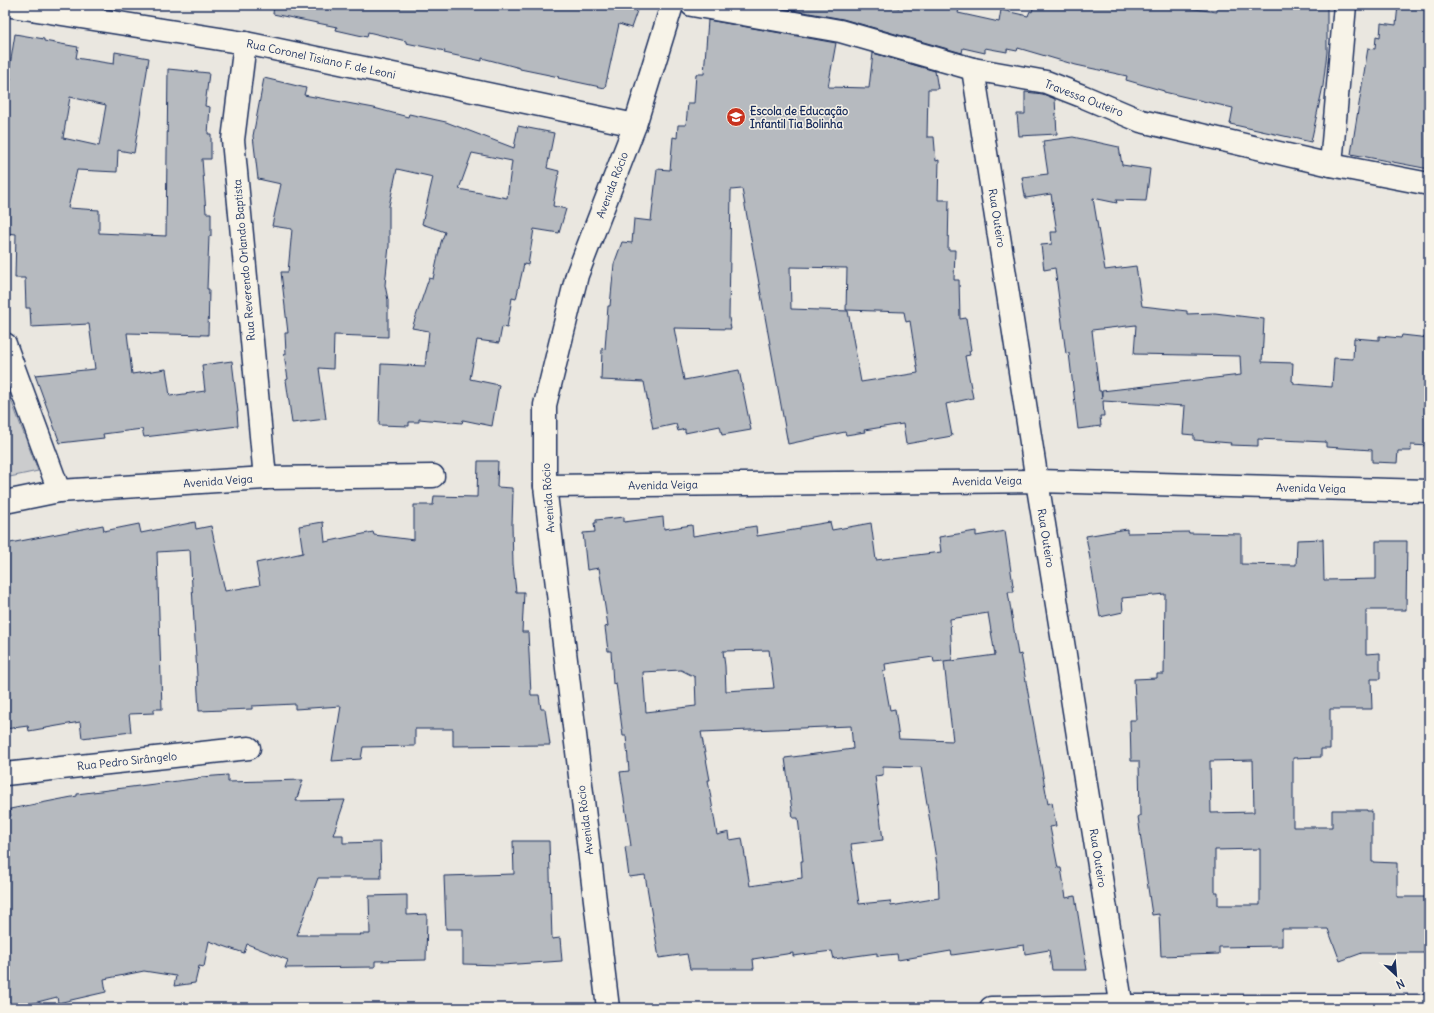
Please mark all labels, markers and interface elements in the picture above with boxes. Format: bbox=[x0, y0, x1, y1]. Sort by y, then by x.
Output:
street label: Rua Coronel Tisiano F. de Leoni bbox=[245, 36, 397, 82]
street label: Travessa Outeiro bbox=[1043, 77, 1125, 119]
place label: Escola de Educação Infantil Tia Bolinha bbox=[750, 104, 848, 131]
school or university icon: Escola de Educação Infantil Tia Bolinha bbox=[725, 106, 747, 128]
street label: Avenida Rócio bbox=[593, 150, 631, 220]
street label: Rua Reverendo Orlando Baptista bbox=[230, 179, 258, 341]
street label: Rua Outeiro bbox=[985, 187, 1009, 249]
street label: Avenida Rócio bbox=[539, 463, 557, 533]
street label: Avenida Veiga bbox=[183, 472, 253, 490]
street label: Avenida Veiga bbox=[952, 473, 1022, 489]
street label: Avenida Veiga bbox=[628, 477, 698, 493]
street label: Avenida Veiga bbox=[1276, 480, 1346, 496]
street label: Rua Outeiro bbox=[1034, 507, 1058, 569]
street label: Rua Pedro Sirângelo bbox=[76, 749, 178, 773]
street label: Avenida Rócio bbox=[574, 785, 596, 855]
street label: Rua Outeiro bbox=[1086, 827, 1110, 889]
north arrow bbox=[1376, 955, 1416, 995]
text: N bbox=[1394, 976, 1407, 992]

